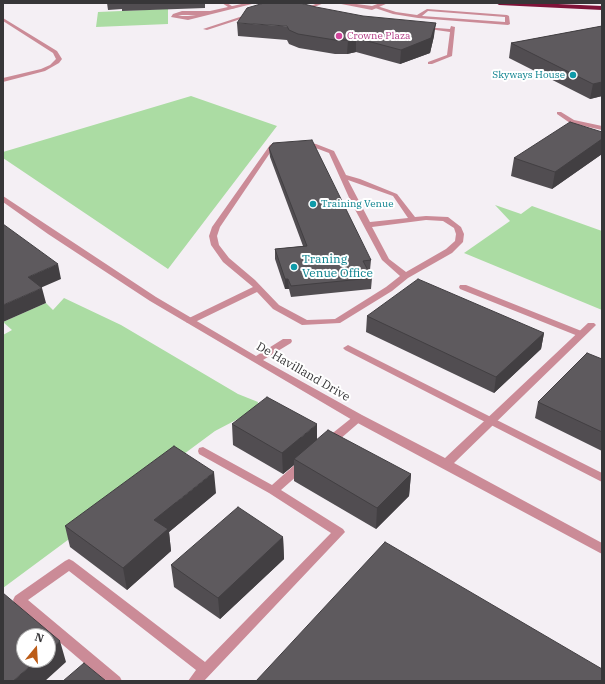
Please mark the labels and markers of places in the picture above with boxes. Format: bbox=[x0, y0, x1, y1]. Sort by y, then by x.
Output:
place label: Crowne Plaza bbox=[347, 30, 410, 42]
marker: Crowne Plaza bbox=[334, 31, 344, 41]
place label: Skyways House bbox=[492, 69, 565, 81]
marker: Skyways House bbox=[568, 70, 578, 80]
place label: Training Venue bbox=[321, 198, 393, 210]
marker: Training Venue bbox=[308, 199, 318, 209]
place label: Traning Venue Office bbox=[302, 253, 373, 281]
marker: Traning Venue Office bbox=[289, 262, 299, 272]

